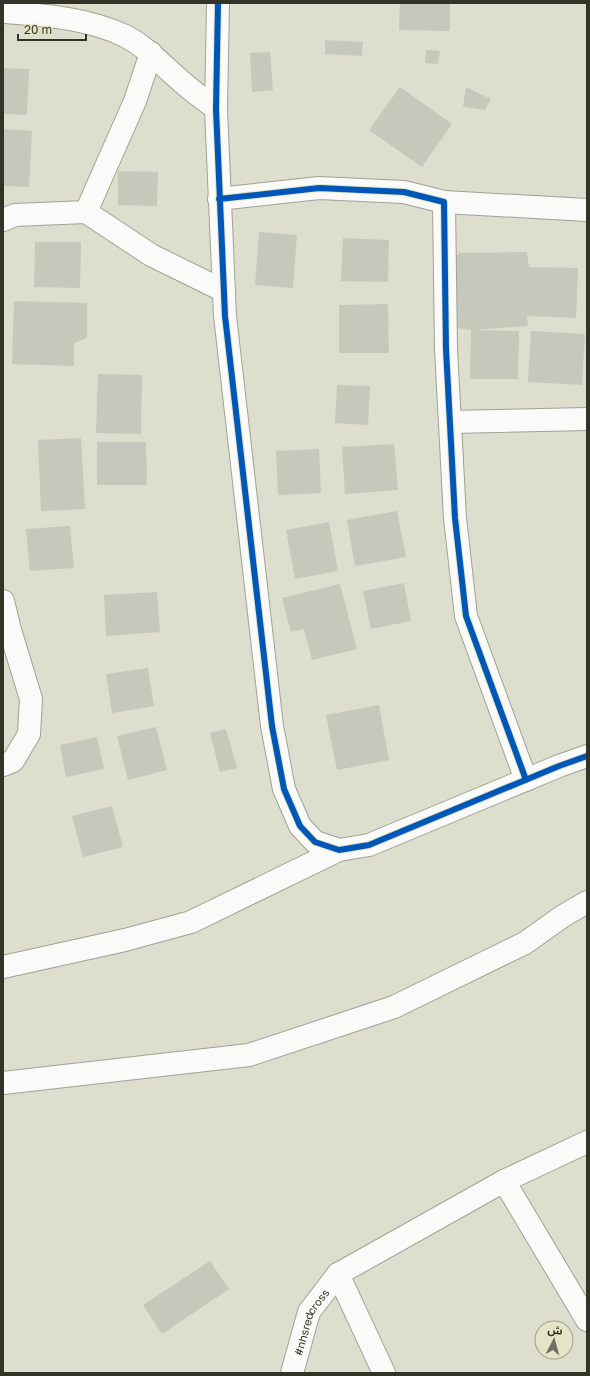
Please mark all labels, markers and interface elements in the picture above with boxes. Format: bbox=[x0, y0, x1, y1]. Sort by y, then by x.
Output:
scale bar bbox=[18, 16, 86, 42]
text: 20 m bbox=[24, 22, 52, 37]
street label: #nhsredcross bbox=[291, 1286, 331, 1357]
north arrow bbox=[534, 1320, 574, 1360]
text: ش bbox=[547, 1322, 563, 1338]

